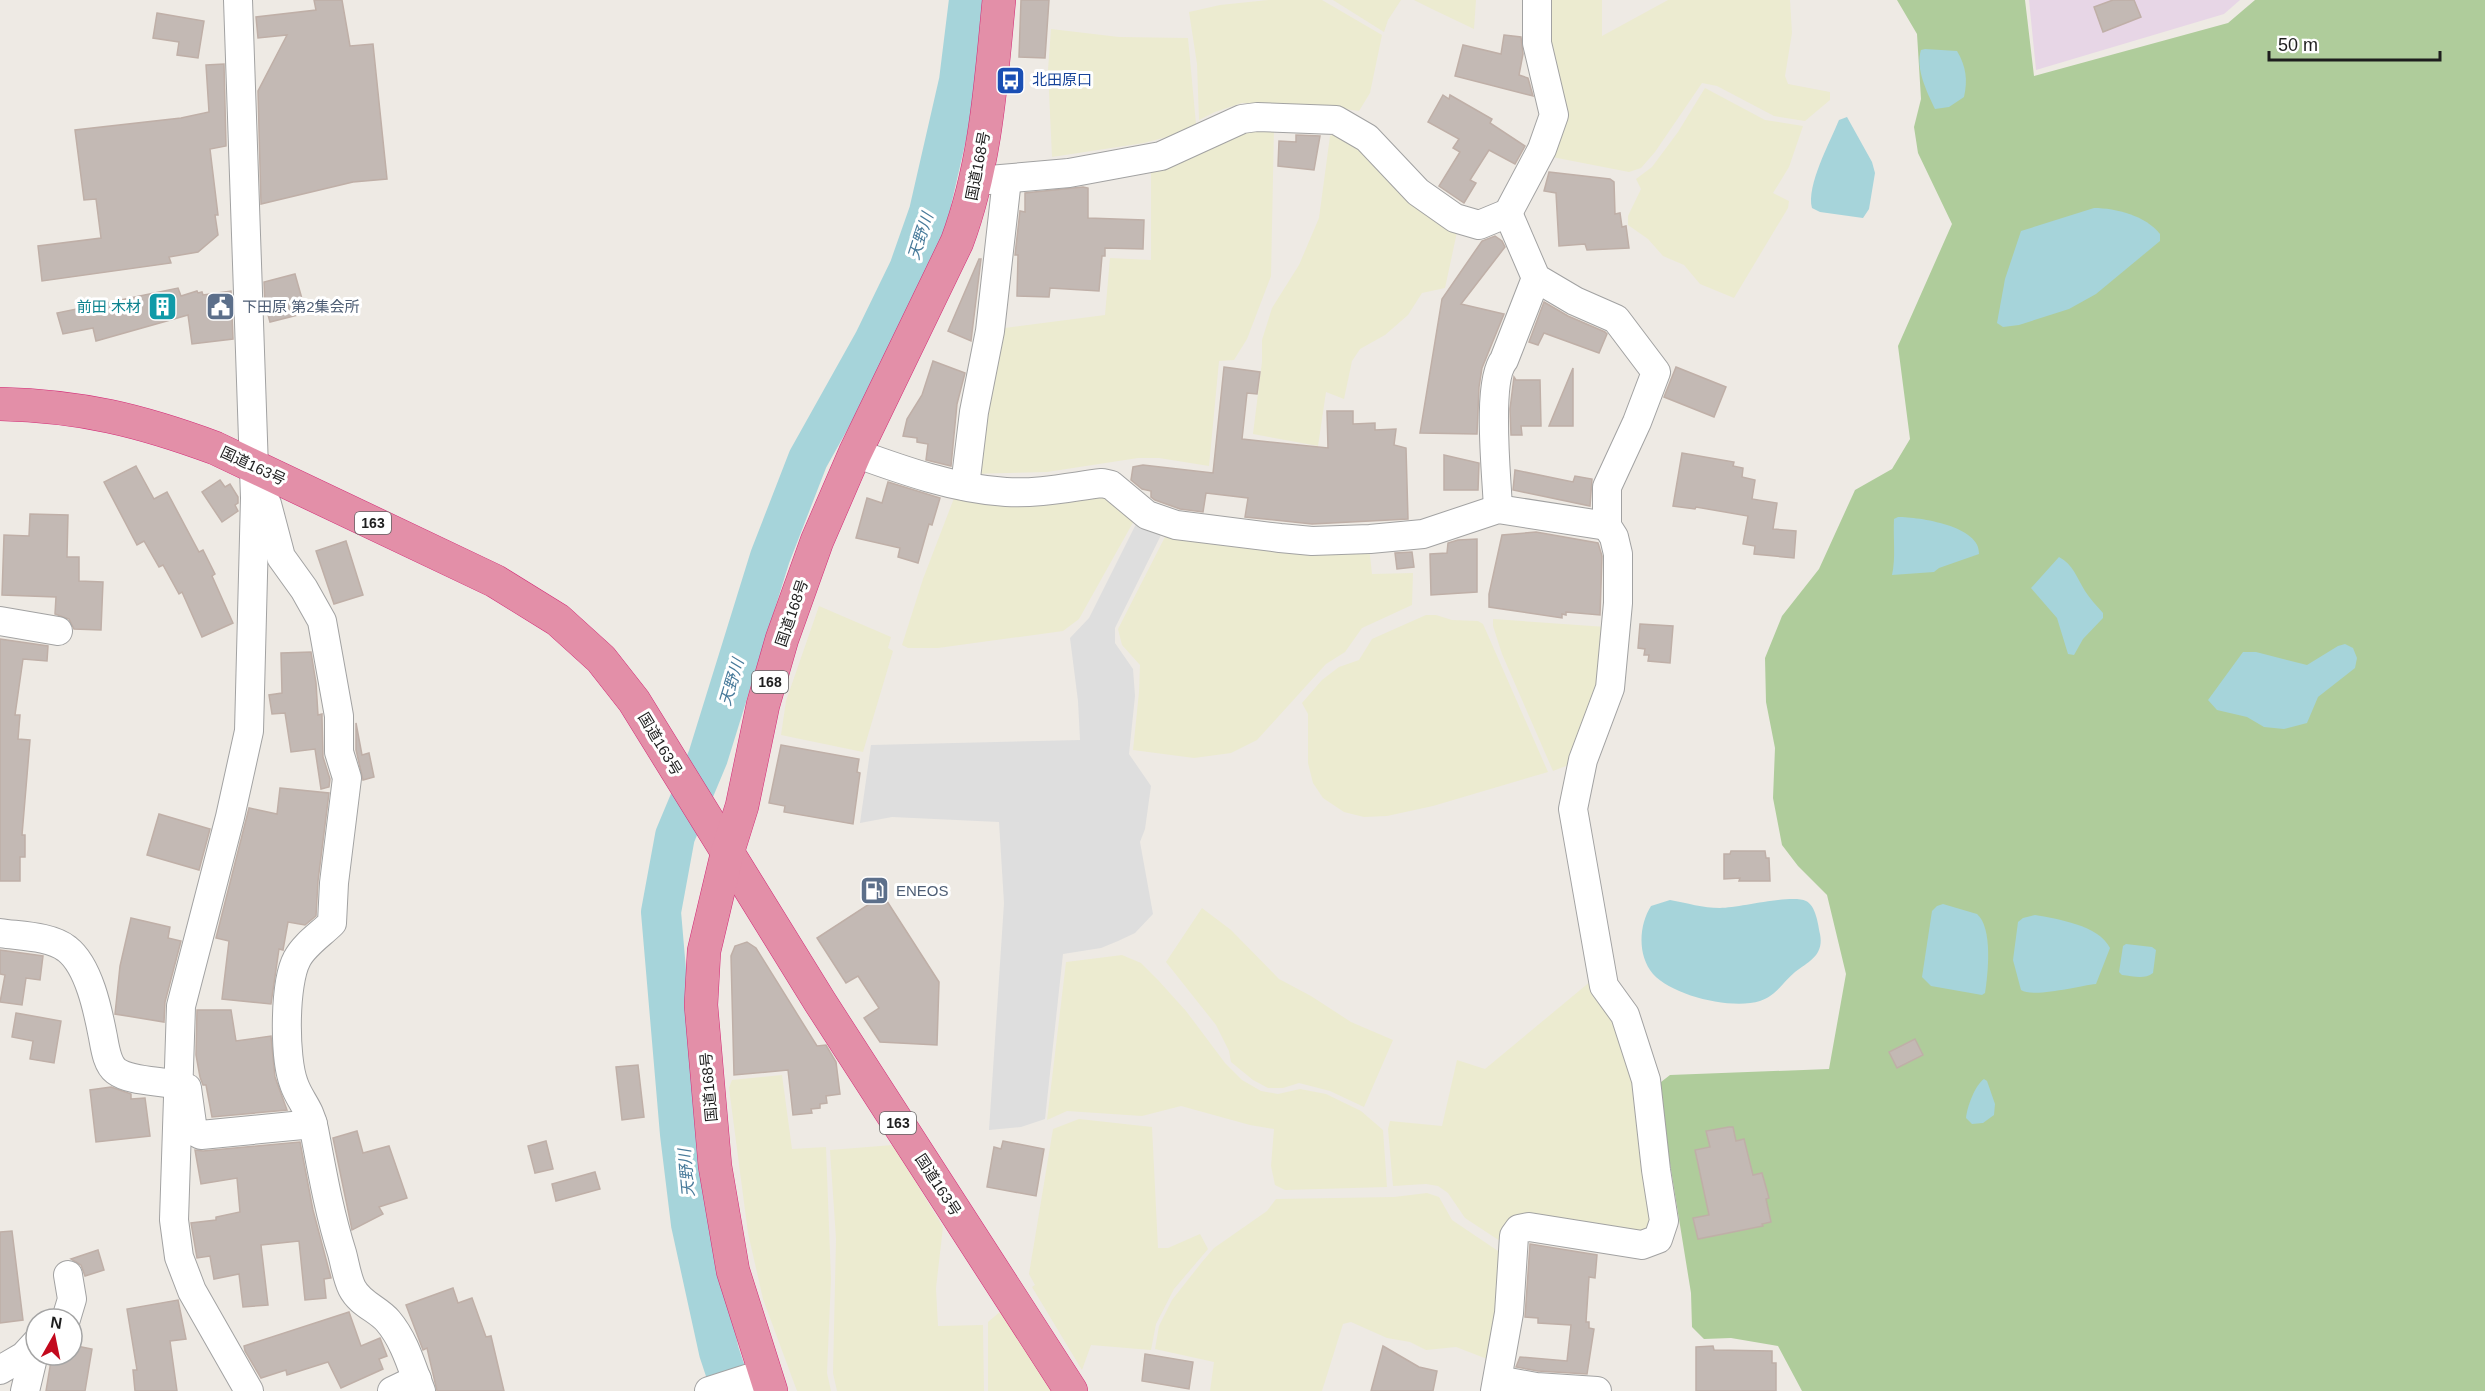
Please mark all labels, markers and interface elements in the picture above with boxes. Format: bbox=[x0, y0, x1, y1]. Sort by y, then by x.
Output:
scale bar bbox=[2269, 24, 2440, 62]
text: 50 m bbox=[2278, 35, 2318, 55]
bus stop icon: 北田原口 bbox=[995, 64, 1027, 96]
place label: 北田原口 bbox=[1032, 71, 1092, 88]
street label: 国道168号 bbox=[962, 130, 993, 202]
water label: 天野川 bbox=[905, 209, 937, 262]
building icon: 前田 木材 bbox=[146, 291, 178, 323]
public building icon: 下田原 第2集会所 bbox=[205, 291, 237, 323]
place label: 前田 木材 bbox=[77, 298, 141, 315]
place label: 下田原 第2集会所 bbox=[242, 298, 360, 315]
street label: 国道163号 bbox=[218, 443, 289, 488]
road number: 163 bbox=[355, 512, 391, 534]
street label: 国道168号 bbox=[772, 577, 811, 649]
water label: 天野川 bbox=[716, 655, 747, 708]
road number: 168 bbox=[752, 671, 788, 693]
street label: 国道163号 bbox=[635, 709, 686, 778]
fuel station icon: ENEOS bbox=[859, 875, 891, 907]
place label: ENEOS bbox=[896, 882, 949, 899]
street label: 国道168号 bbox=[697, 1051, 720, 1123]
road number: 163 bbox=[880, 1112, 916, 1134]
water label: 天野川 bbox=[676, 1146, 697, 1198]
street label: 国道163号 bbox=[912, 1151, 965, 1219]
north arrow bbox=[24, 1307, 84, 1367]
text: N bbox=[49, 1313, 63, 1332]

